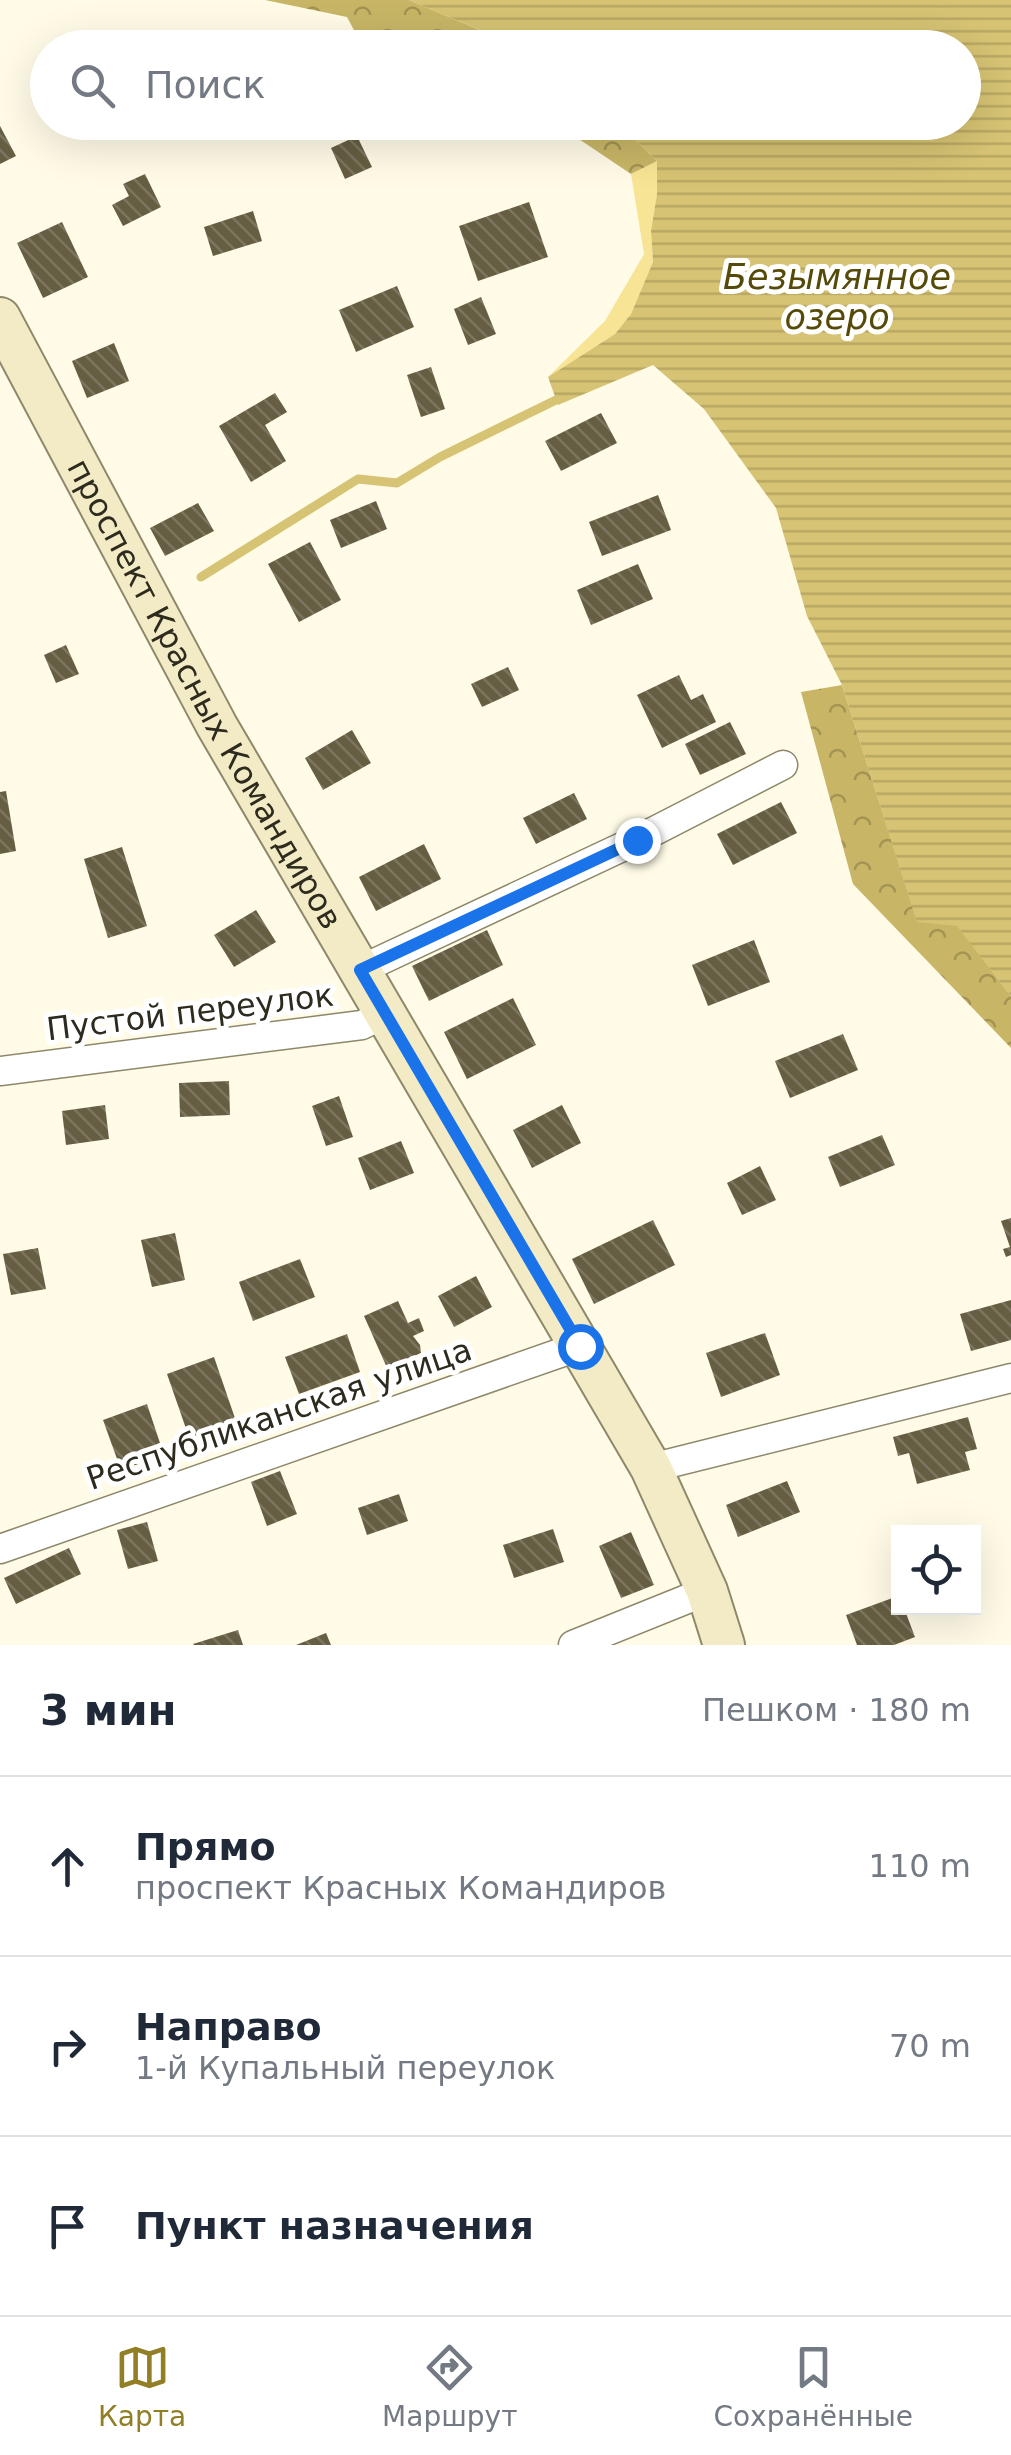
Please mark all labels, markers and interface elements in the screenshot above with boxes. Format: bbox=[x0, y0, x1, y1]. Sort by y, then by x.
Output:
search box bbox=[30, 30, 981, 140]
icon: search bbox=[65, 58, 120, 113]
text: Поиск bbox=[145, 63, 265, 107]
water label: Безымянное озеро bbox=[723, 257, 951, 337]
street label: проспект Красных Командиров bbox=[59, 452, 350, 935]
route end bbox=[615, 818, 661, 864]
street label: Пустой переулок bbox=[44, 976, 336, 1048]
route start bbox=[558, 1324, 604, 1370]
street label: Республиканская улица bbox=[81, 1330, 477, 1498]
map controls bbox=[891, 1525, 981, 1615]
button: locate bbox=[891, 1525, 981, 1615]
text: 3 мин bbox=[40, 1686, 177, 1735]
text: Пешком · 180 m bbox=[702, 1691, 971, 1729]
text: Прямо bbox=[135, 1825, 276, 1869]
icon: ahead bbox=[40, 1839, 95, 1894]
text: 110 m bbox=[869, 1847, 971, 1885]
text: проспект Красных Командиров bbox=[135, 1869, 666, 1907]
text: Направо bbox=[135, 2005, 322, 2049]
icon: right bbox=[40, 2019, 95, 2074]
text: 70 m bbox=[889, 2027, 971, 2065]
text: 1-й Купальный переулок bbox=[135, 2049, 555, 2087]
icon: arrive bbox=[40, 2199, 95, 2254]
text: Пункт назначения bbox=[135, 2204, 534, 2248]
tab: Карта bbox=[98, 2340, 186, 2433]
tab: Маршрут bbox=[382, 2340, 517, 2433]
tab: Сохранённые bbox=[713, 2340, 913, 2433]

